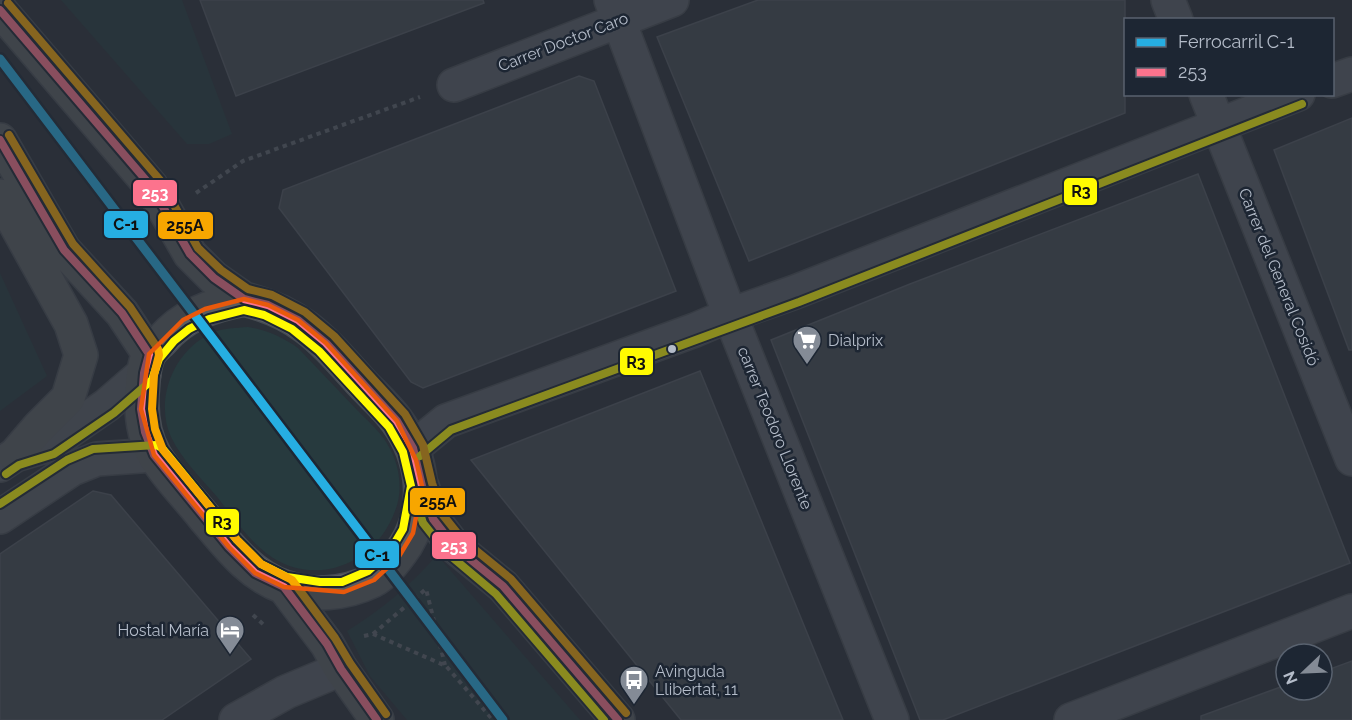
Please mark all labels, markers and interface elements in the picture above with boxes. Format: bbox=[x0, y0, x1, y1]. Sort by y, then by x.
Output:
street label: Carrer Doctor Caro bbox=[495, 8, 631, 76]
legend bbox=[1124, 18, 1334, 96]
text: Ferrocarril C-1 bbox=[1178, 31, 1295, 52]
text: 253 bbox=[1178, 61, 1207, 82]
line badge: R3 bbox=[1063, 177, 1098, 206]
line badge: 253 bbox=[132, 179, 178, 207]
text: R3 bbox=[1071, 182, 1091, 201]
text: 253 bbox=[142, 184, 168, 203]
street label: Carrer del General Cosidó bbox=[1235, 186, 1323, 368]
line badge: C-1 bbox=[103, 210, 149, 239]
line badge: 255A bbox=[157, 211, 214, 240]
text: C-1 bbox=[113, 215, 139, 234]
text: 255A bbox=[166, 216, 204, 235]
supermarket icon: Dialprix bbox=[791, 324, 823, 366]
place label: Dialprix bbox=[828, 331, 883, 350]
unlabelled marker bbox=[666, 343, 678, 355]
street label: carrer Teodoro Llorente bbox=[734, 344, 816, 512]
line badge: R3 bbox=[619, 347, 654, 376]
text: R3 bbox=[626, 353, 646, 372]
line badge: 255A bbox=[409, 487, 466, 516]
text: 255A bbox=[419, 492, 457, 511]
line badge: R3 bbox=[205, 508, 240, 536]
text: R3 bbox=[212, 513, 232, 532]
line badge: 253 bbox=[431, 531, 477, 560]
text: 253 bbox=[441, 537, 467, 556]
line badge: C-1 bbox=[354, 540, 400, 569]
text: C-1 bbox=[364, 546, 390, 565]
hotel icon: Hostal María bbox=[214, 614, 246, 656]
place label: Hostal María bbox=[118, 621, 209, 640]
north arrow bbox=[1274, 642, 1334, 702]
place label: Avinguda Llibertat, 11 bbox=[655, 662, 738, 699]
bus stop icon: Avinguda Llibertat, 11 bbox=[618, 664, 650, 706]
text: N bbox=[1280, 668, 1302, 687]

